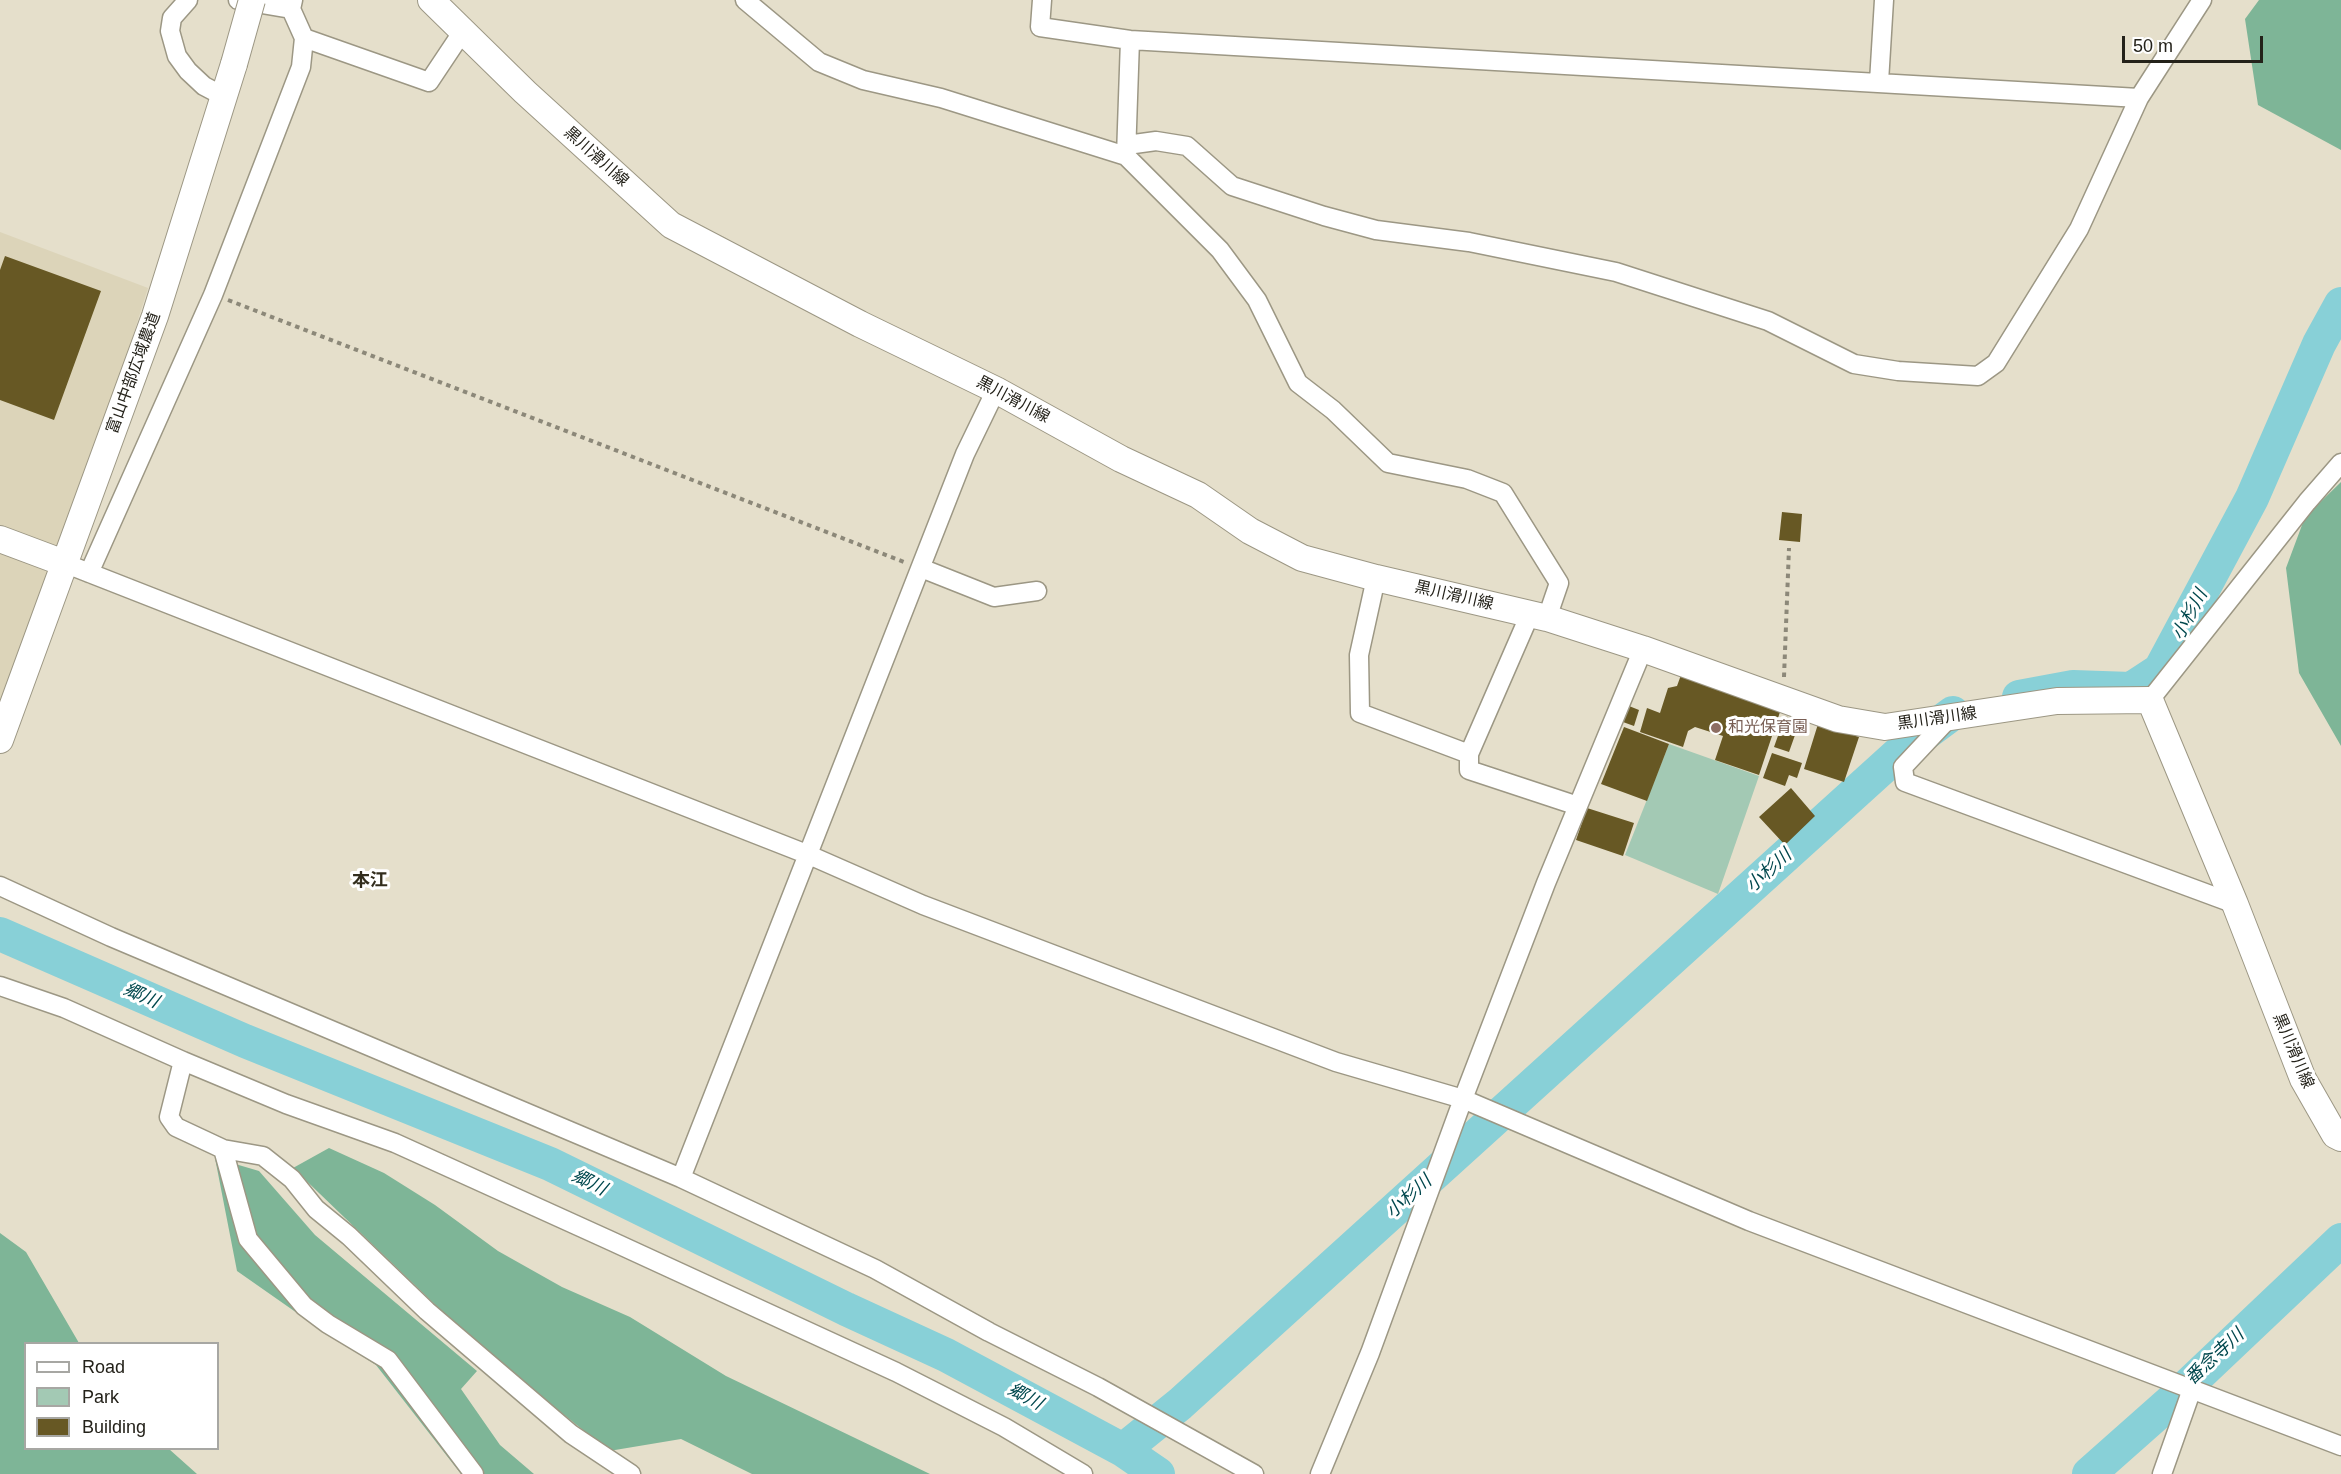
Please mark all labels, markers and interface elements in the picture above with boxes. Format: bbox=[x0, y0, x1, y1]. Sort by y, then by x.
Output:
scale bar bbox=[2125, 24, 2266, 62]
text: 50 m bbox=[2133, 36, 2173, 56]
street label: 黒川滑川線 bbox=[560, 123, 632, 191]
street label: 富山中部広域農道 bbox=[103, 310, 165, 436]
street label: 黒川滑川線 bbox=[973, 373, 1053, 427]
street label: 黒川滑川線 bbox=[1413, 578, 1495, 614]
water label: 小杉川 bbox=[2168, 586, 2212, 644]
street label: 黒川滑川線 bbox=[1896, 704, 1978, 734]
place label: 和光保育園 bbox=[1728, 718, 1808, 738]
marker: 和光保育園 bbox=[1709, 721, 1723, 735]
water label: 小杉川 bbox=[1742, 845, 1796, 897]
district label: 本江 bbox=[352, 870, 388, 892]
water label: 郷川 bbox=[120, 979, 162, 1013]
street label: 黒川滑川線 bbox=[2269, 1010, 2317, 1092]
water label: 郷川 bbox=[568, 1165, 610, 1201]
water label: 小杉川 bbox=[1382, 1171, 1436, 1223]
water label: 番念寺川 bbox=[2181, 1325, 2249, 1389]
legend bbox=[24, 1342, 219, 1450]
text: Road bbox=[82, 1357, 125, 1377]
water label: 郷川 bbox=[1004, 1379, 1046, 1415]
text: Park bbox=[82, 1387, 119, 1407]
text: Building bbox=[82, 1417, 146, 1437]

